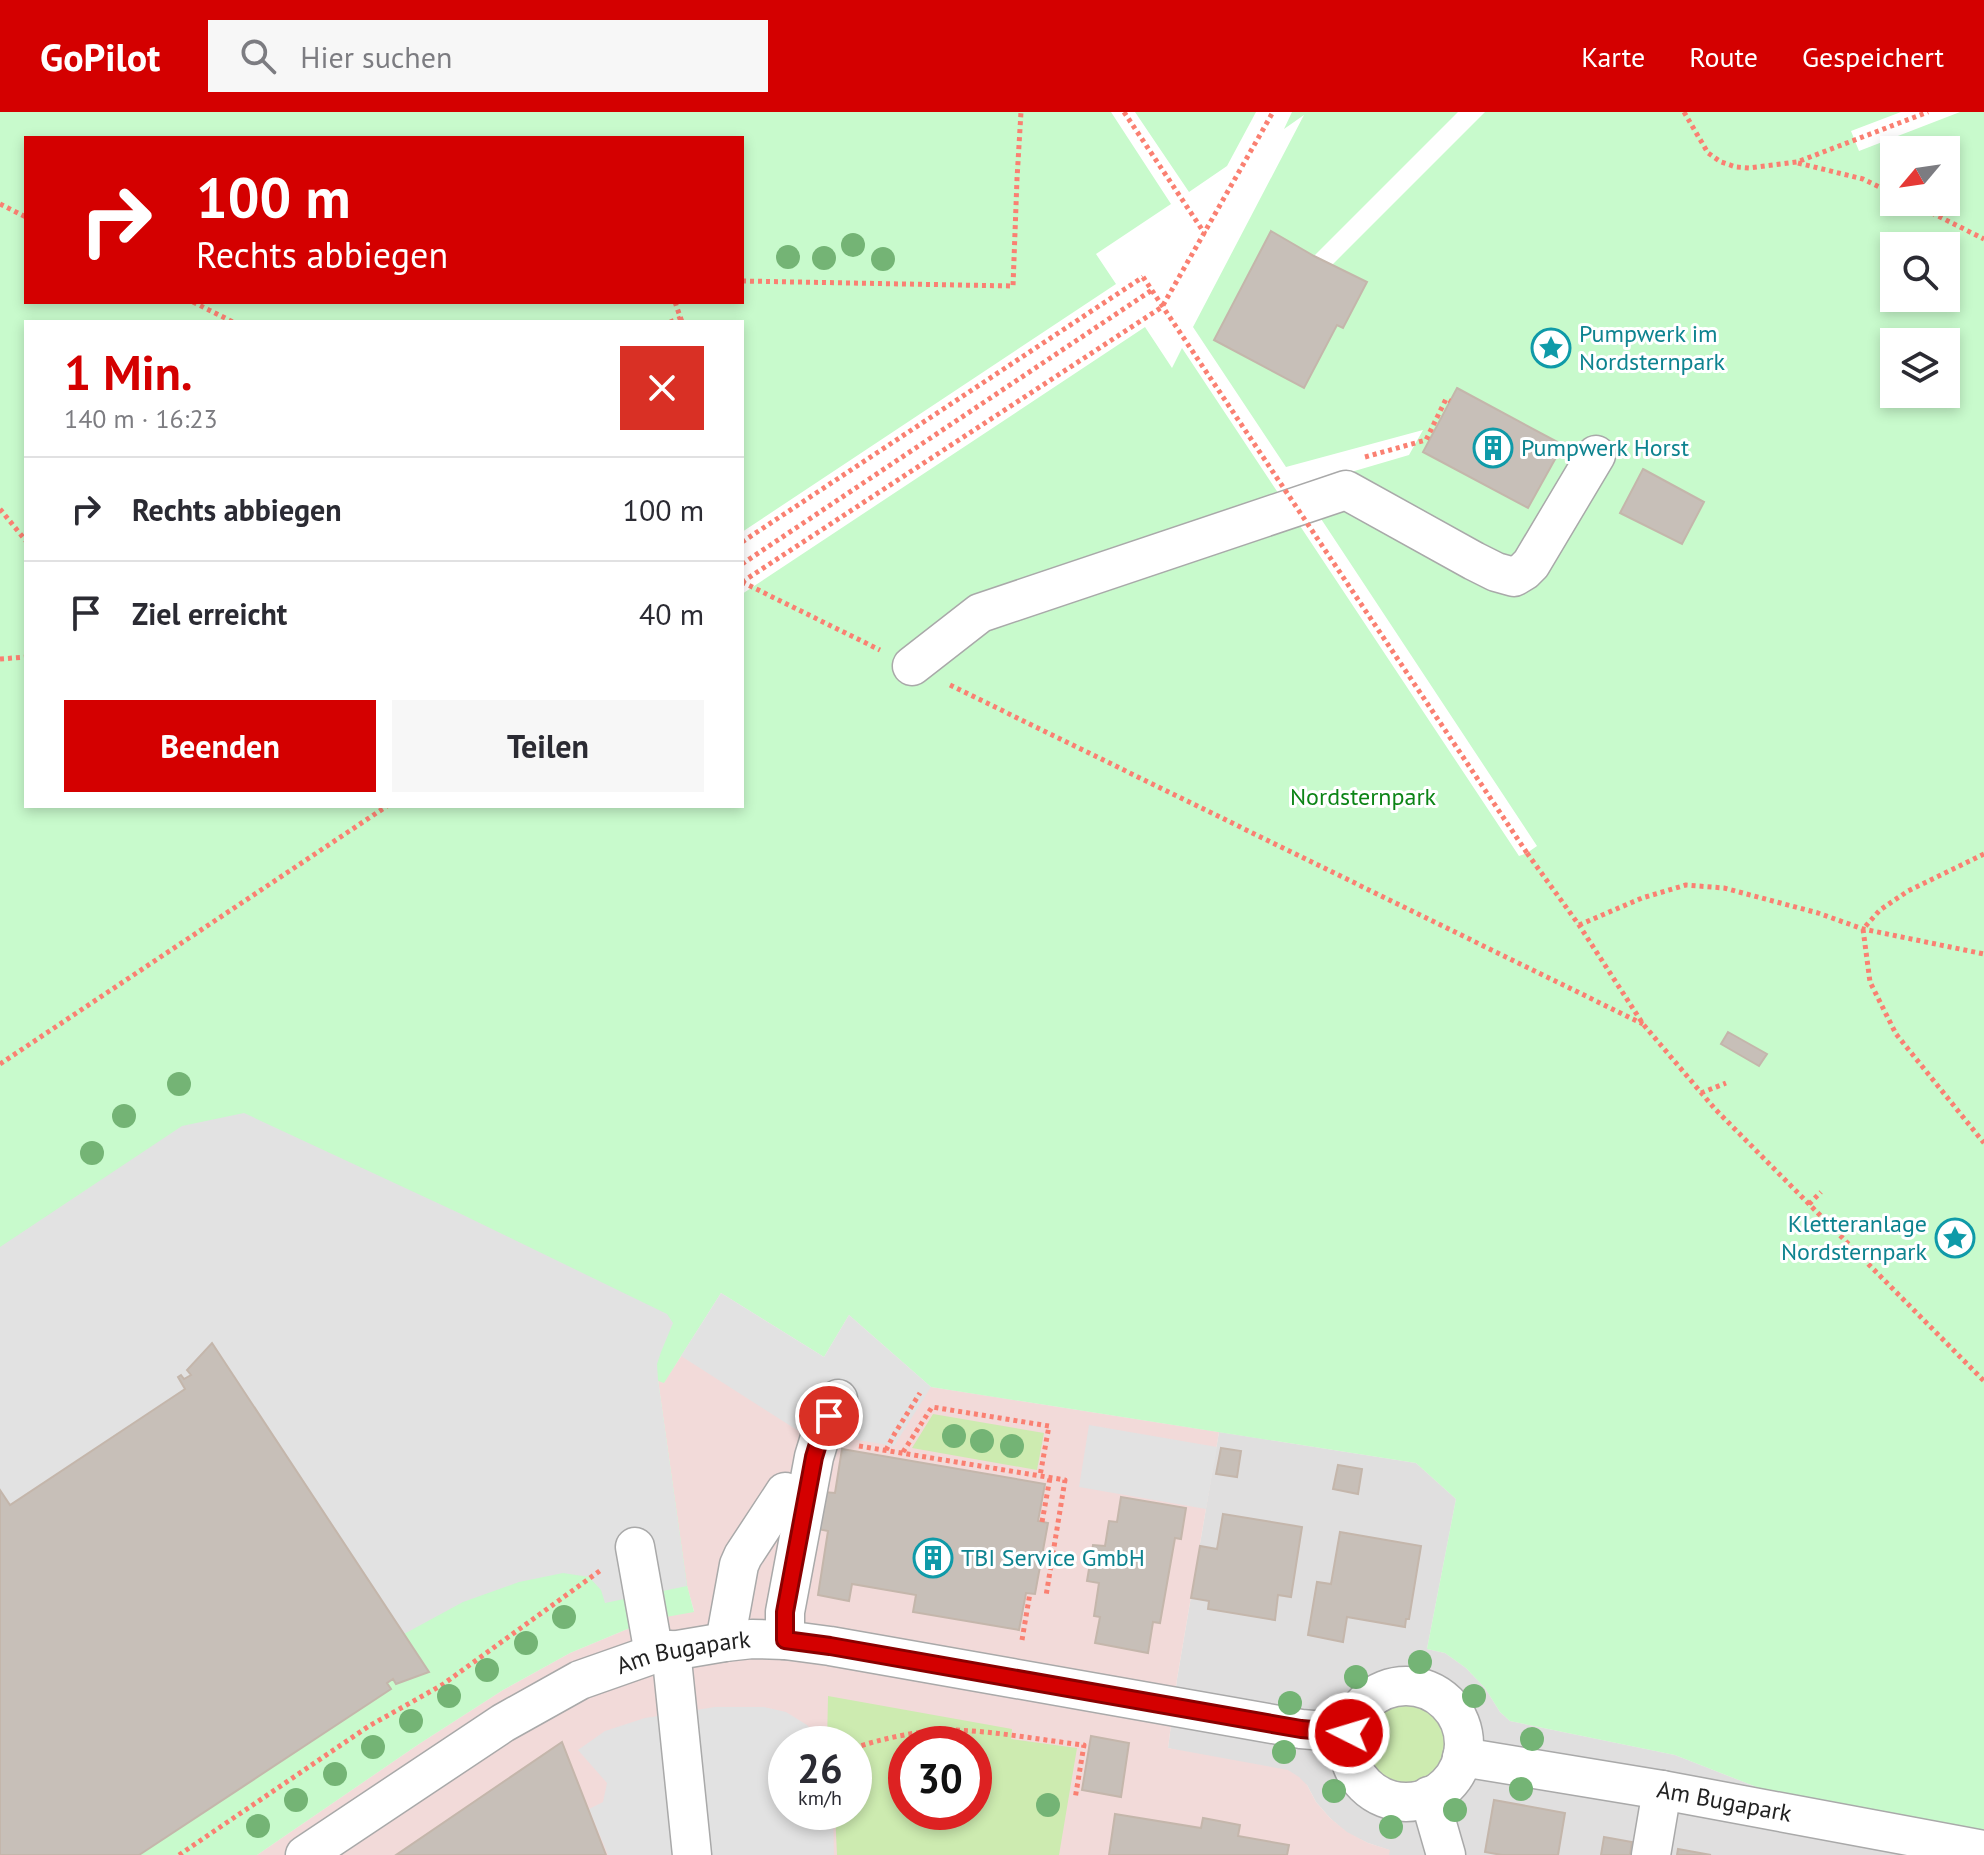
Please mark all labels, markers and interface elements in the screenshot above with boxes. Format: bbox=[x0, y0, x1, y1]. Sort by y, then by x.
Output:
search box bbox=[208, 20, 768, 92]
text: GoPilot bbox=[40, 32, 160, 81]
icon: search bbox=[236, 34, 280, 78]
text: Hier suchen bbox=[300, 37, 452, 76]
text: Karte bbox=[1581, 38, 1645, 75]
text: Route bbox=[1689, 38, 1758, 75]
text: Gespeichert bbox=[1802, 38, 1944, 75]
north arrow bbox=[1880, 136, 1960, 216]
map controls bbox=[1880, 136, 1960, 408]
text: 100 m bbox=[196, 161, 351, 233]
icon: right bbox=[64, 168, 168, 272]
text: Rechts abbiegen bbox=[196, 231, 448, 278]
button: search bbox=[1880, 232, 1960, 312]
place label: Pumpwerk im Nordsternpark bbox=[1579, 318, 1726, 377]
place icon: Pumpwerk im Nordsternpark bbox=[1530, 327, 1572, 369]
button: layers bbox=[1880, 328, 1960, 408]
text: 1 Min. bbox=[64, 341, 193, 403]
button: close bbox=[620, 346, 704, 430]
text: 140 m · 16:23 bbox=[64, 402, 218, 435]
building icon: Pumpwerk Horst bbox=[1472, 427, 1514, 469]
place label: Pumpwerk Horst bbox=[1521, 432, 1689, 463]
icon: right bbox=[64, 487, 108, 531]
text: Rechts abbiegen bbox=[132, 490, 342, 529]
text: 100 m bbox=[623, 490, 704, 529]
icon: arrive bbox=[64, 591, 108, 635]
text: Ziel erreicht bbox=[132, 594, 287, 633]
text: 40 m bbox=[639, 594, 704, 633]
button: Beenden bbox=[64, 700, 376, 792]
button: Teilen bbox=[392, 700, 704, 792]
park label: Nordsternpark bbox=[1290, 781, 1437, 812]
place label: Kletteranlage Nordsternpark bbox=[1781, 1208, 1927, 1267]
place icon: Kletteranlage Nordsternpark bbox=[1934, 1217, 1976, 1259]
pin bbox=[795, 1382, 863, 1450]
icon: arrive bbox=[807, 1394, 851, 1438]
building icon: TBI Service GmbH bbox=[912, 1537, 954, 1579]
place label: TBI Service GmbH bbox=[961, 1542, 1145, 1573]
street label: Am Bugapark bbox=[612, 1623, 753, 1681]
position arrow bbox=[1307, 1691, 1391, 1775]
speed limit sign: 30 bbox=[888, 1726, 992, 1830]
text: 26 bbox=[797, 1742, 843, 1794]
street label: Am Bugapark bbox=[1654, 1773, 1795, 1829]
text: km/h bbox=[798, 1785, 842, 1811]

